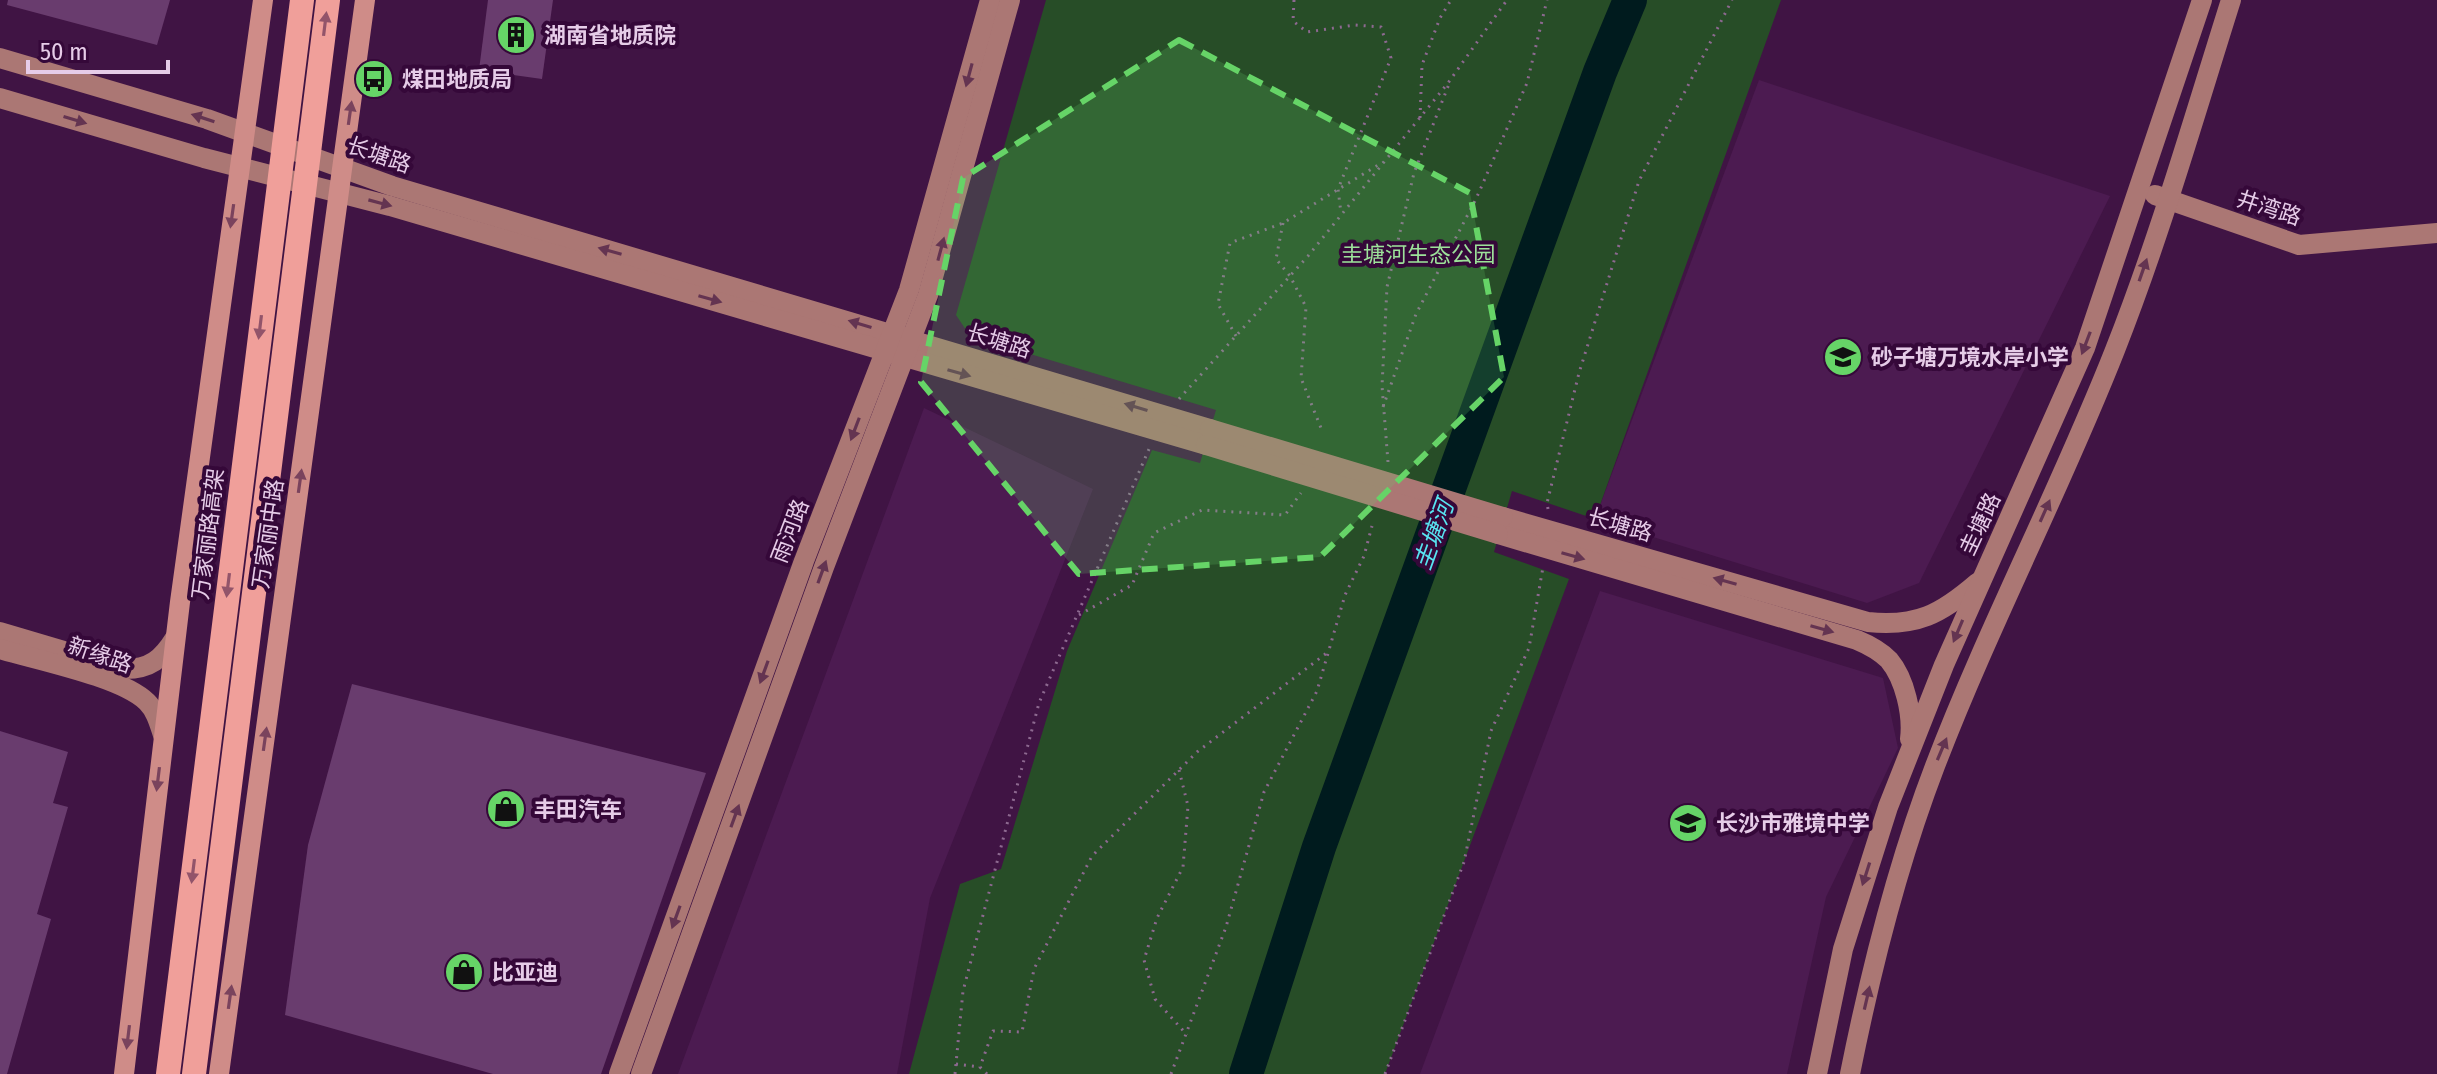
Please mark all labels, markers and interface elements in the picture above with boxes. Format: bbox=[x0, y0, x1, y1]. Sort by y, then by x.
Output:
one-way arrow bbox=[319, 11, 332, 36]
building icon: 湖南省地质院 bbox=[495, 14, 537, 56]
place label: 湖南省地质院 bbox=[544, 22, 676, 49]
scale bar bbox=[28, 24, 168, 74]
text: 50 m bbox=[40, 38, 88, 66]
bus stop icon: 煤田地质局 bbox=[353, 58, 395, 100]
one-way arrow bbox=[962, 63, 975, 88]
place label: 煤田地质局 bbox=[402, 66, 512, 93]
one-way arrow bbox=[343, 100, 356, 125]
one-way arrow bbox=[191, 112, 215, 124]
one-way arrow bbox=[63, 114, 87, 127]
street label: 长塘路 bbox=[343, 131, 415, 179]
street label: 井湾路 bbox=[2233, 185, 2305, 231]
one-way arrow bbox=[367, 198, 392, 210]
one-way arrow bbox=[225, 204, 238, 229]
one-way arrow bbox=[935, 236, 948, 260]
park label: 圭塘河生态公园 bbox=[1341, 241, 1495, 268]
one-way arrow bbox=[598, 244, 622, 257]
one-way arrow bbox=[2137, 258, 2149, 282]
one-way arrow bbox=[698, 293, 722, 306]
one-way arrow bbox=[253, 315, 266, 340]
one-way arrow bbox=[847, 317, 871, 330]
street label: 长塘路 bbox=[963, 318, 1035, 364]
one-way arrow bbox=[2079, 331, 2092, 355]
school or university icon: 砂子塘万境水岸小学 bbox=[1822, 336, 1864, 378]
place label: 砂子塘万境水岸小学 bbox=[1871, 344, 2069, 371]
one-way arrow bbox=[948, 367, 972, 380]
one-way arrow bbox=[1123, 400, 1147, 413]
one-way arrow bbox=[848, 417, 861, 441]
street label: 万家丽路高架 bbox=[187, 467, 229, 601]
one-way arrow bbox=[294, 469, 307, 494]
street label: 万家丽中路 bbox=[247, 478, 289, 590]
street label: 圭塘路 bbox=[1954, 488, 2006, 560]
water label: 圭塘河 bbox=[1409, 493, 1461, 574]
street label: 雨河路 bbox=[766, 495, 814, 567]
one-way arrow bbox=[2038, 499, 2052, 522]
street label: 长塘路 bbox=[1585, 503, 1655, 547]
one-way arrow bbox=[1561, 550, 1585, 563]
one-way arrow bbox=[817, 559, 829, 583]
one-way arrow bbox=[222, 573, 235, 598]
one-way arrow bbox=[1713, 574, 1737, 587]
one-way arrow bbox=[1952, 619, 1965, 643]
one-way arrow bbox=[1810, 623, 1834, 636]
street label: 新缘路 bbox=[64, 631, 136, 679]
one-way arrow bbox=[757, 660, 769, 684]
one-way arrow bbox=[259, 726, 272, 751]
one-way arrow bbox=[1935, 737, 1948, 761]
one-way arrow bbox=[151, 767, 164, 792]
shop icon: 丰田汽车 bbox=[485, 788, 527, 830]
place label: 丰田汽车 bbox=[534, 796, 622, 823]
school or university icon: 长沙市雅境中学 bbox=[1667, 802, 1709, 844]
one-way arrow bbox=[729, 804, 741, 828]
place label: 长沙市雅境中学 bbox=[1716, 810, 1870, 837]
one-way arrow bbox=[186, 859, 199, 884]
one-way arrow bbox=[1859, 863, 1872, 887]
one-way arrow bbox=[669, 905, 682, 929]
shop icon: 比亚迪 bbox=[443, 951, 485, 993]
place label: 比亚迪 bbox=[492, 959, 558, 986]
one-way arrow bbox=[223, 984, 236, 1009]
one-way arrow bbox=[1861, 985, 1874, 1010]
one-way arrow bbox=[121, 1025, 134, 1050]

